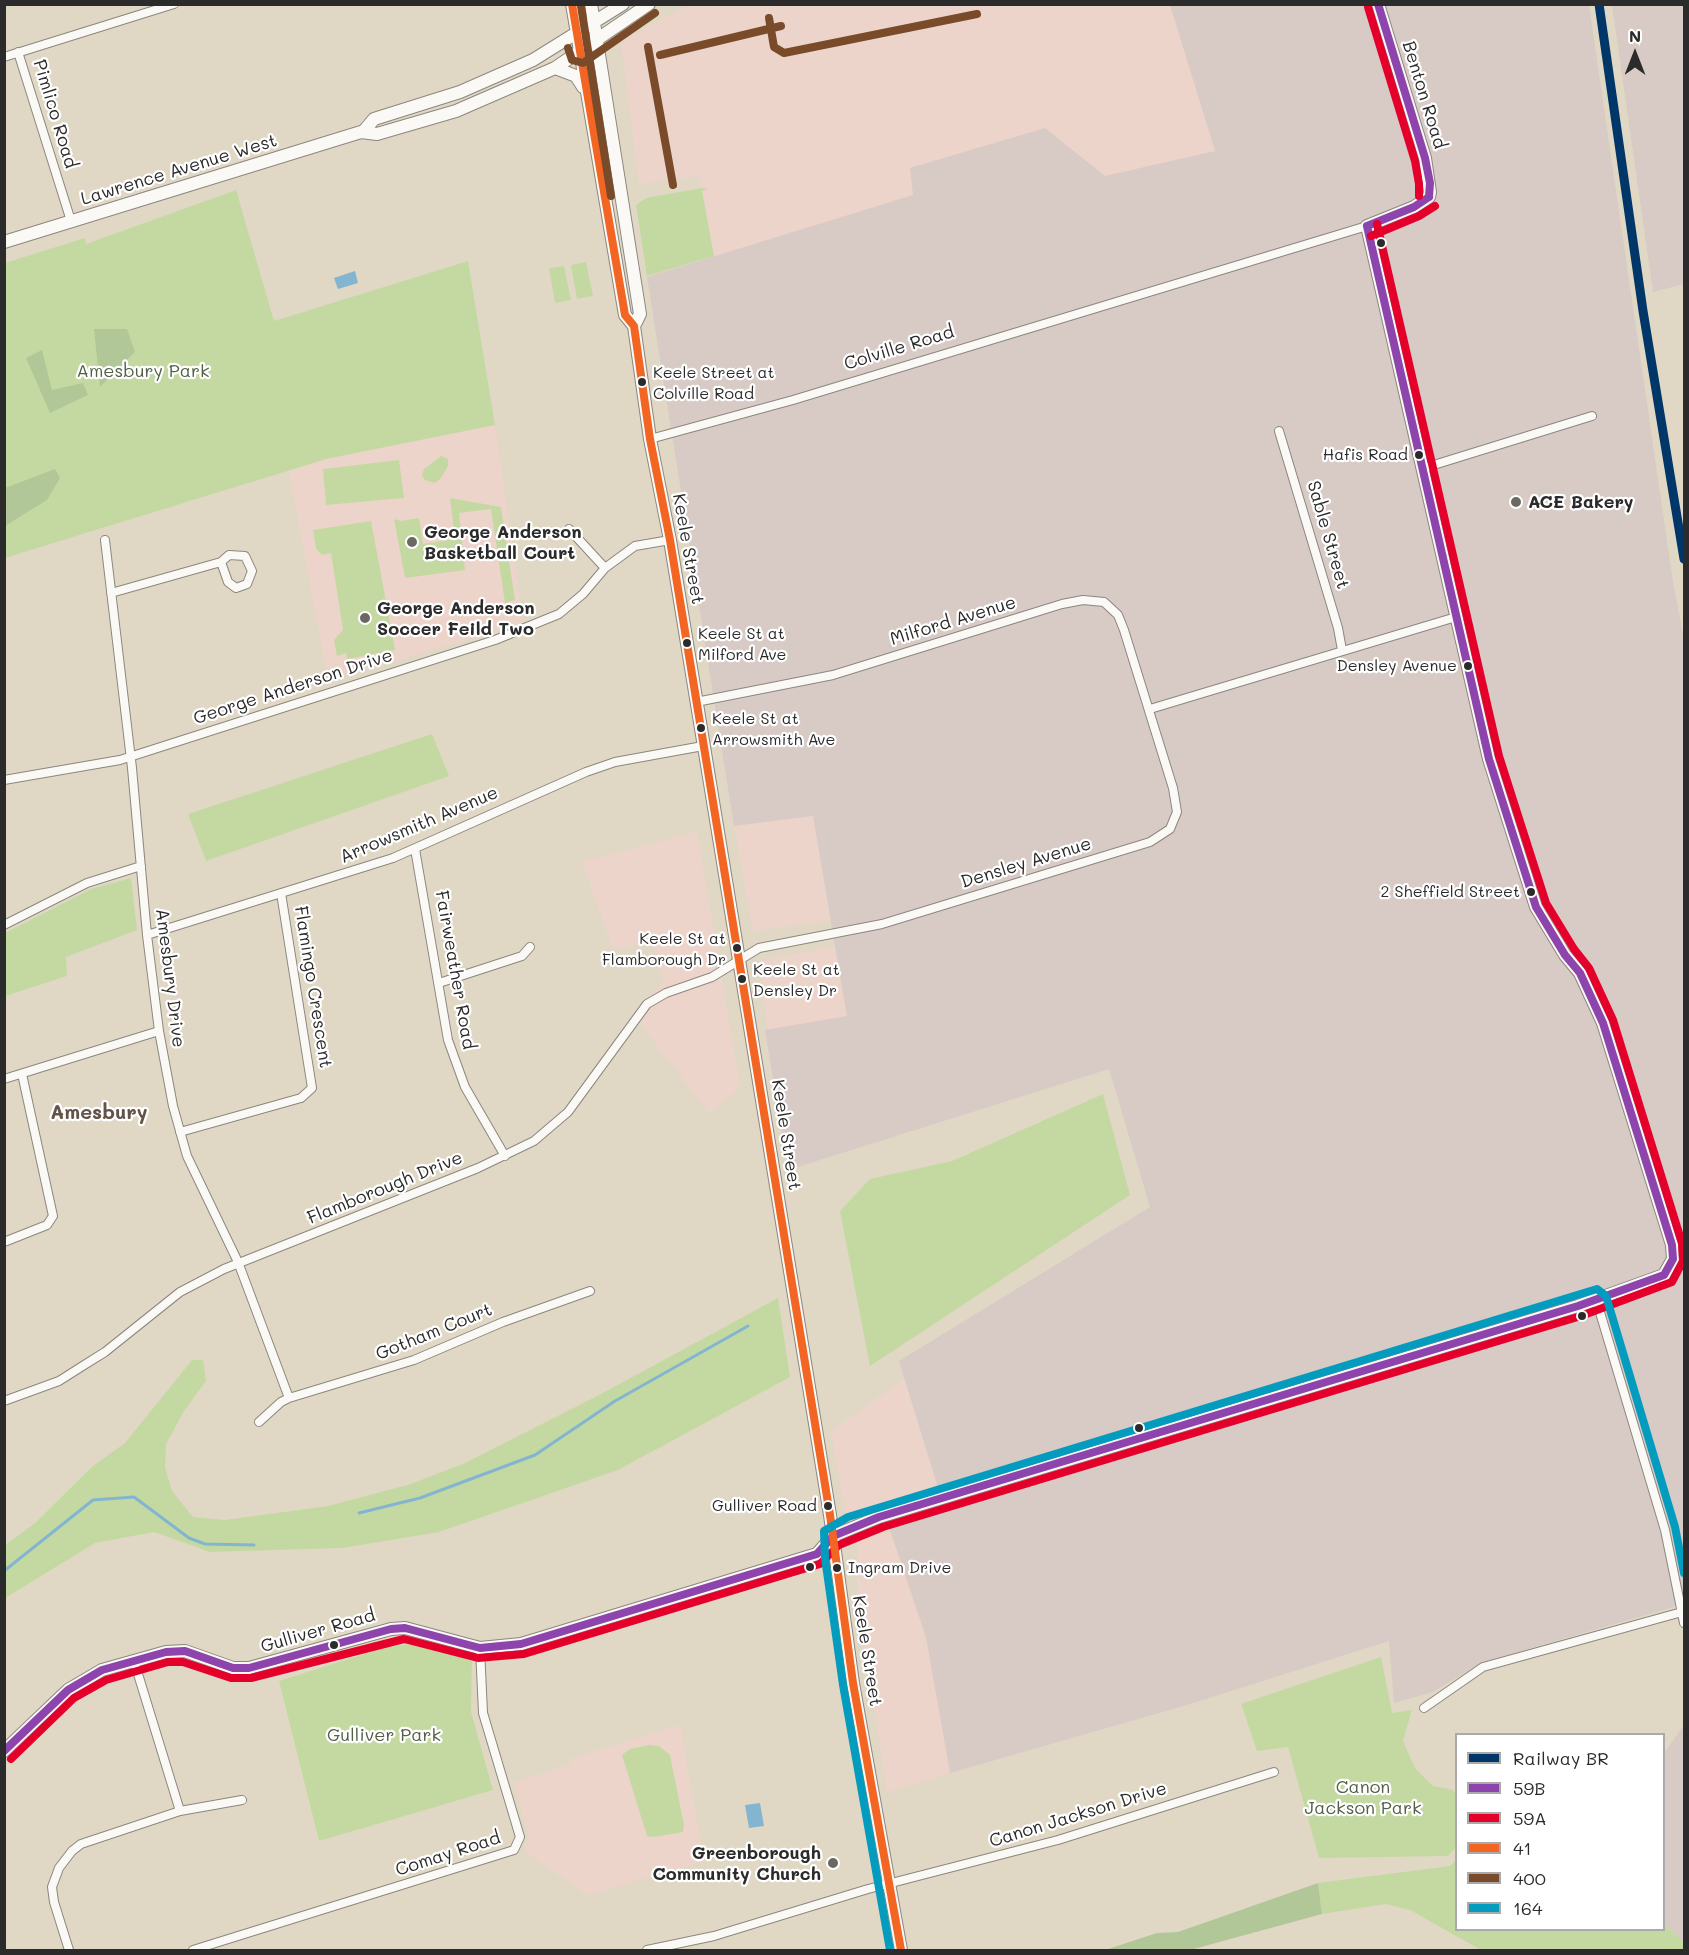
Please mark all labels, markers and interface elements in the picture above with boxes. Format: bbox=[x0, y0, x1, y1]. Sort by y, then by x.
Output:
north arrow bbox=[1605, 24, 1665, 84]
text: N bbox=[1629, 25, 1641, 46]
street label: Benton Road bbox=[1397, 39, 1451, 151]
street label: Pimlico Road bbox=[28, 57, 82, 171]
street label: Lawrence Avenue West bbox=[78, 130, 280, 210]
unlabelled marker bbox=[1375, 237, 1387, 249]
street label: Colville Road bbox=[841, 321, 957, 375]
park label: Amesbury Park bbox=[76, 360, 210, 382]
place label: Keele Street at Colville Road bbox=[653, 363, 775, 401]
marker: Keele Street at Colville Road bbox=[636, 376, 648, 388]
place label: Hafis Road bbox=[1323, 445, 1408, 465]
marker: Hafis Road bbox=[1413, 449, 1425, 461]
street label: Sable Street bbox=[1302, 478, 1354, 592]
place label: ACE Bakery bbox=[1528, 491, 1634, 513]
street label: Keele Street bbox=[668, 492, 708, 606]
marker: ACE Bakery bbox=[1509, 495, 1523, 509]
place label: George Anderson Basketball Court bbox=[424, 521, 582, 564]
marker: George Anderson Basketball Court bbox=[405, 535, 419, 549]
street label: Milford Avenue bbox=[887, 592, 1019, 650]
place label: George Anderson Soccer Feild Two bbox=[377, 597, 535, 640]
marker: George Anderson Soccer Feild Two bbox=[358, 611, 372, 625]
place label: Keele St at Milford Ave bbox=[698, 624, 787, 662]
marker: Keele St at Milford Ave bbox=[681, 637, 693, 649]
street label: George Anderson Drive bbox=[191, 645, 395, 729]
place label: Densley Avenue bbox=[1337, 656, 1457, 676]
marker: Densley Avenue bbox=[1462, 660, 1474, 672]
place label: Keele St at Arrowsmith Ave bbox=[712, 709, 835, 747]
marker: Keele St at Arrowsmith Ave bbox=[695, 722, 707, 734]
street label: Arrowsmith Avenue bbox=[337, 782, 501, 868]
street label: Densley Avenue bbox=[958, 833, 1094, 893]
place label: 2 Sheffield Street bbox=[1381, 882, 1520, 902]
marker: 2 Sheffield Street bbox=[1525, 886, 1537, 898]
street label: Fairweather Road bbox=[430, 889, 480, 1051]
street label: Flamingo Crescent bbox=[290, 904, 336, 1070]
street label: Amesbury Drive bbox=[151, 907, 189, 1049]
place label: Keele St at Flamborough Dr bbox=[602, 929, 726, 967]
marker: Keele St at Flamborough Dr bbox=[731, 942, 743, 954]
place label: Keele St at Densley Dr bbox=[753, 960, 840, 998]
marker: Keele St at Densley Dr bbox=[736, 973, 748, 985]
street label: Keele Street bbox=[767, 1078, 805, 1192]
district label: Amesbury bbox=[50, 1101, 148, 1125]
street label: Flamborough Drive bbox=[304, 1147, 466, 1229]
street label: Gotham Court bbox=[373, 1299, 495, 1365]
unlabelled marker bbox=[1576, 1310, 1588, 1322]
unlabelled marker bbox=[1133, 1422, 1145, 1434]
place label: Gulliver Road bbox=[712, 1496, 817, 1516]
marker: Gulliver Road bbox=[822, 1500, 834, 1512]
place label: Ingram Drive bbox=[848, 1558, 951, 1578]
unlabelled marker bbox=[804, 1561, 816, 1573]
marker: Ingram Drive bbox=[831, 1562, 843, 1574]
street label: Keele Street bbox=[848, 1594, 886, 1708]
street label: Gulliver Road bbox=[258, 1604, 378, 1658]
unlabelled marker bbox=[328, 1639, 340, 1651]
park label: Gulliver Park bbox=[327, 1724, 441, 1746]
legend bbox=[1455, 1733, 1665, 1931]
text: Railway BR bbox=[1513, 1746, 1609, 1770]
park label: Canon Jackson Park bbox=[1304, 1776, 1422, 1818]
text: 59B bbox=[1513, 1776, 1545, 1800]
street label: Canon Jackson Drive bbox=[987, 1778, 1169, 1852]
text: 59A bbox=[1513, 1806, 1547, 1830]
street label: Comay Road bbox=[393, 1827, 503, 1881]
text: 41 bbox=[1513, 1836, 1532, 1860]
place label: Greenborough Community Church bbox=[652, 1842, 821, 1884]
marker: Greenborough Community Church bbox=[826, 1856, 840, 1870]
text: 400 bbox=[1513, 1866, 1546, 1890]
text: 164 bbox=[1513, 1896, 1542, 1920]

